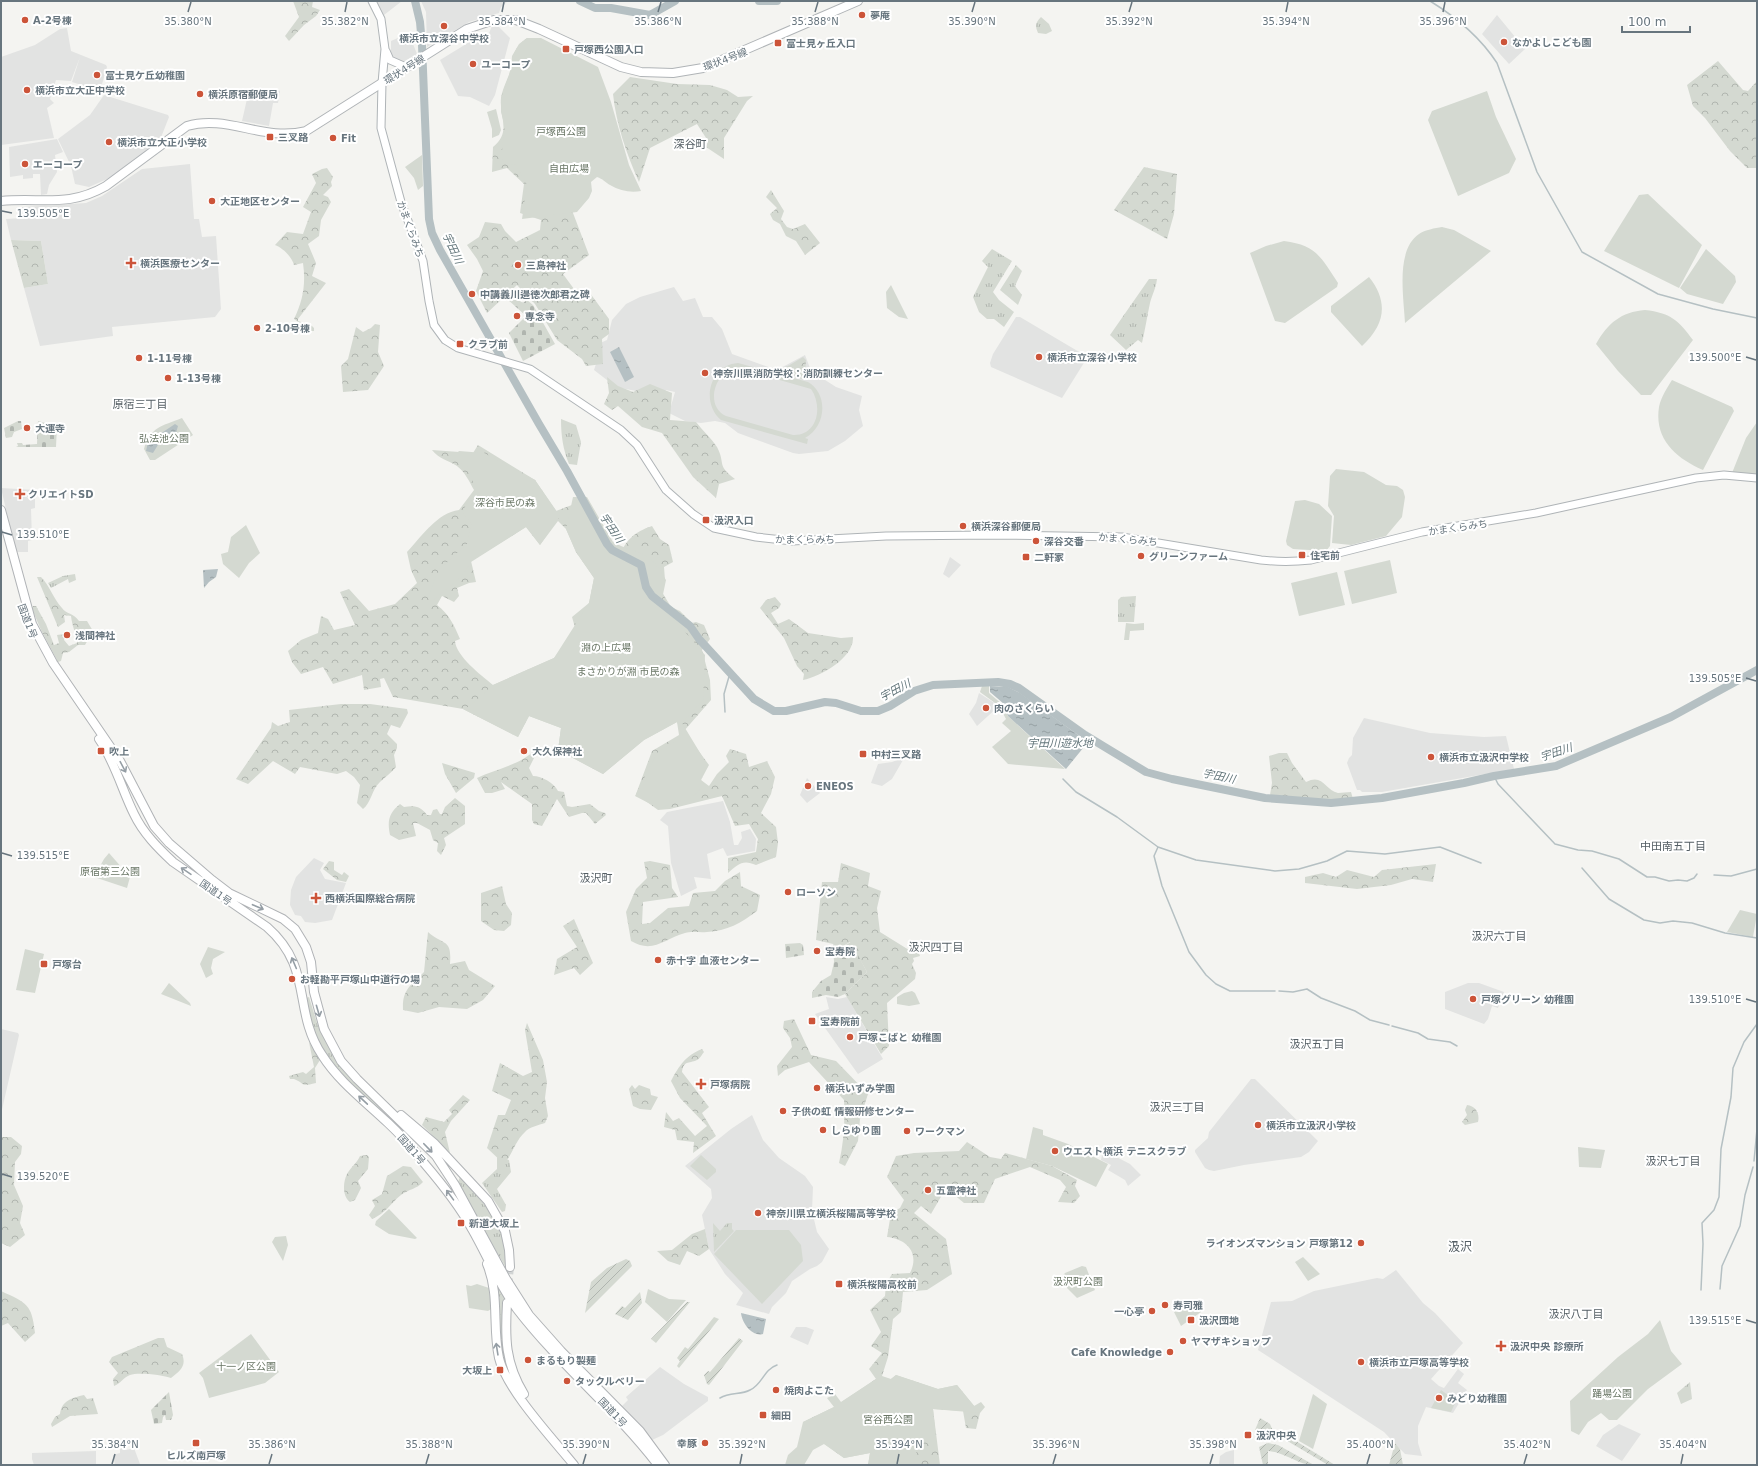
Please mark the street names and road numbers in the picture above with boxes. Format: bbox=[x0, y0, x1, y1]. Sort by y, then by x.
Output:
street label: 環状4号線 bbox=[702, 46, 749, 73]
street label: 環状4号線 bbox=[382, 52, 427, 86]
street label: かまくらみち bbox=[395, 199, 426, 259]
street label: かまくらみち bbox=[1428, 518, 1489, 537]
street label: かまくらみち bbox=[1098, 531, 1158, 548]
street label: かまくらみち bbox=[775, 534, 835, 545]
street label: 国道1号 bbox=[16, 602, 39, 640]
street label: 国道1号 bbox=[198, 877, 234, 907]
street label: 国道1号 bbox=[396, 1132, 428, 1167]
street label: 国道1号 bbox=[596, 1395, 629, 1429]

